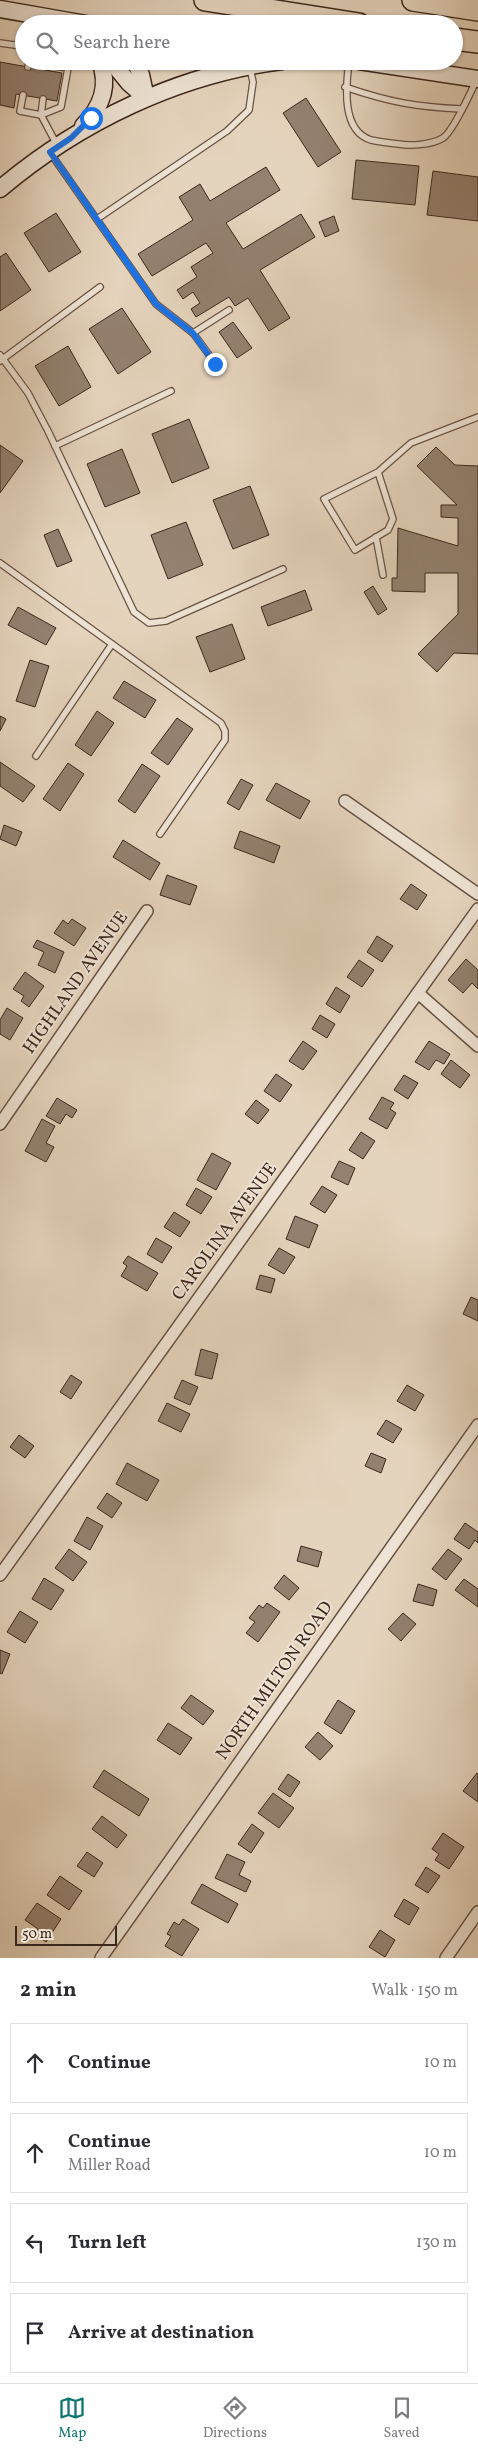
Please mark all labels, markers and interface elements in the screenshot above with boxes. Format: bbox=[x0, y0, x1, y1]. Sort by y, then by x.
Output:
search box bbox=[15, 15, 463, 70]
icon: search bbox=[33, 29, 61, 57]
text: Search here bbox=[73, 30, 170, 56]
route start bbox=[80, 107, 103, 130]
route end bbox=[204, 353, 227, 376]
street label: HIGHLAND AVENUE bbox=[17, 906, 135, 1059]
street label: CAROLINA AVENUE bbox=[166, 1158, 284, 1306]
street label: NORTH MILTON ROAD bbox=[211, 1597, 339, 1765]
scale bar bbox=[15, 1923, 118, 1946]
text: 50 m bbox=[22, 1925, 52, 1944]
text: 2 min bbox=[20, 1976, 77, 2005]
text: Walk · 150 m bbox=[372, 1980, 458, 2002]
icon: ahead bbox=[21, 2049, 49, 2077]
text: Continue bbox=[68, 2050, 151, 2076]
text: 10 m bbox=[424, 2052, 457, 2074]
text: Continue bbox=[68, 2129, 151, 2155]
icon: ahead bbox=[21, 2139, 49, 2167]
text: 10 m bbox=[424, 2142, 457, 2164]
text: Miller Road bbox=[68, 2155, 151, 2177]
icon: left bbox=[21, 2229, 49, 2257]
text: Turn left bbox=[68, 2230, 147, 2256]
text: 130 m bbox=[416, 2232, 457, 2254]
icon: arrive bbox=[21, 2319, 49, 2347]
text: Arrive at destination bbox=[68, 2320, 254, 2346]
tab: Map bbox=[58, 2394, 86, 2443]
tab: Directions bbox=[203, 2394, 267, 2443]
tab: Saved bbox=[384, 2394, 420, 2443]

